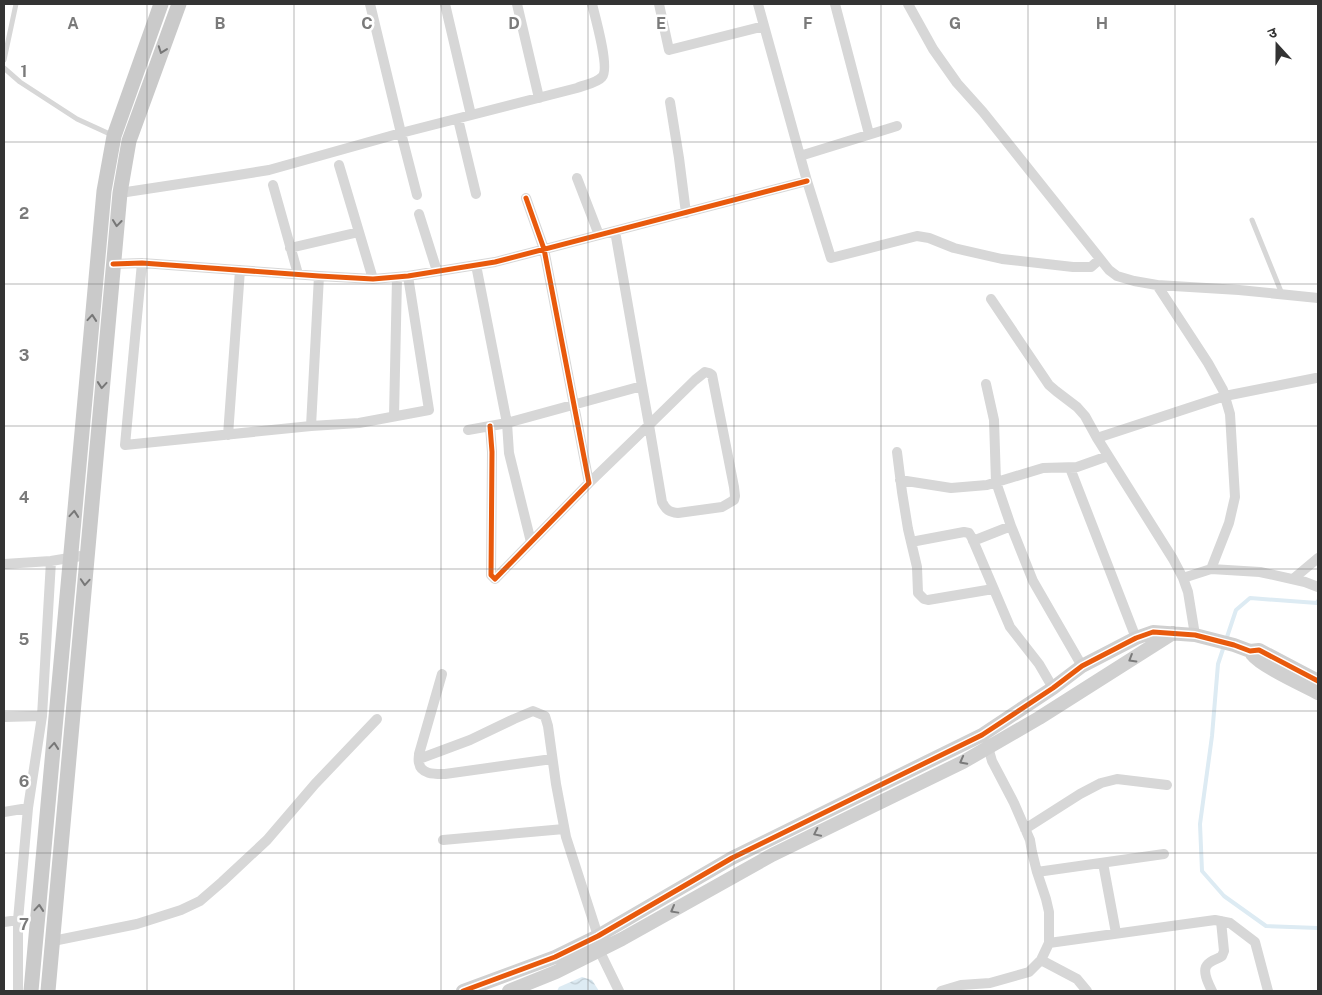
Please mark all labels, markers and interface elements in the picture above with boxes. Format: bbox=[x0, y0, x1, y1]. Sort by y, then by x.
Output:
text: A bbox=[67, 14, 79, 33]
text: B bbox=[215, 14, 226, 33]
text: C bbox=[361, 14, 373, 33]
text: D bbox=[508, 14, 520, 33]
text: E bbox=[656, 14, 666, 33]
text: F bbox=[803, 14, 813, 33]
text: G bbox=[949, 14, 961, 33]
text: H bbox=[1096, 14, 1108, 33]
north arrow bbox=[1252, 20, 1302, 70]
text: उ bbox=[1266, 24, 1280, 42]
one-way arrow bbox=[158, 45, 168, 53]
text: 1 bbox=[21, 62, 27, 81]
text: 2 bbox=[19, 204, 29, 223]
one-way arrow bbox=[112, 219, 123, 227]
one-way arrow bbox=[86, 313, 97, 321]
text: 3 bbox=[19, 346, 29, 365]
one-way arrow bbox=[97, 381, 108, 389]
text: 4 bbox=[19, 488, 30, 507]
one-way arrow bbox=[68, 510, 79, 518]
one-way arrow bbox=[80, 578, 91, 586]
text: 5 bbox=[19, 630, 30, 649]
one-way arrow bbox=[1128, 653, 1137, 663]
one-way arrow bbox=[48, 742, 59, 750]
one-way arrow bbox=[959, 755, 968, 765]
text: 6 bbox=[19, 772, 29, 791]
one-way arrow bbox=[813, 827, 822, 837]
one-way arrow bbox=[33, 904, 44, 912]
one-way arrow bbox=[670, 904, 679, 914]
text: 7 bbox=[19, 915, 29, 934]

